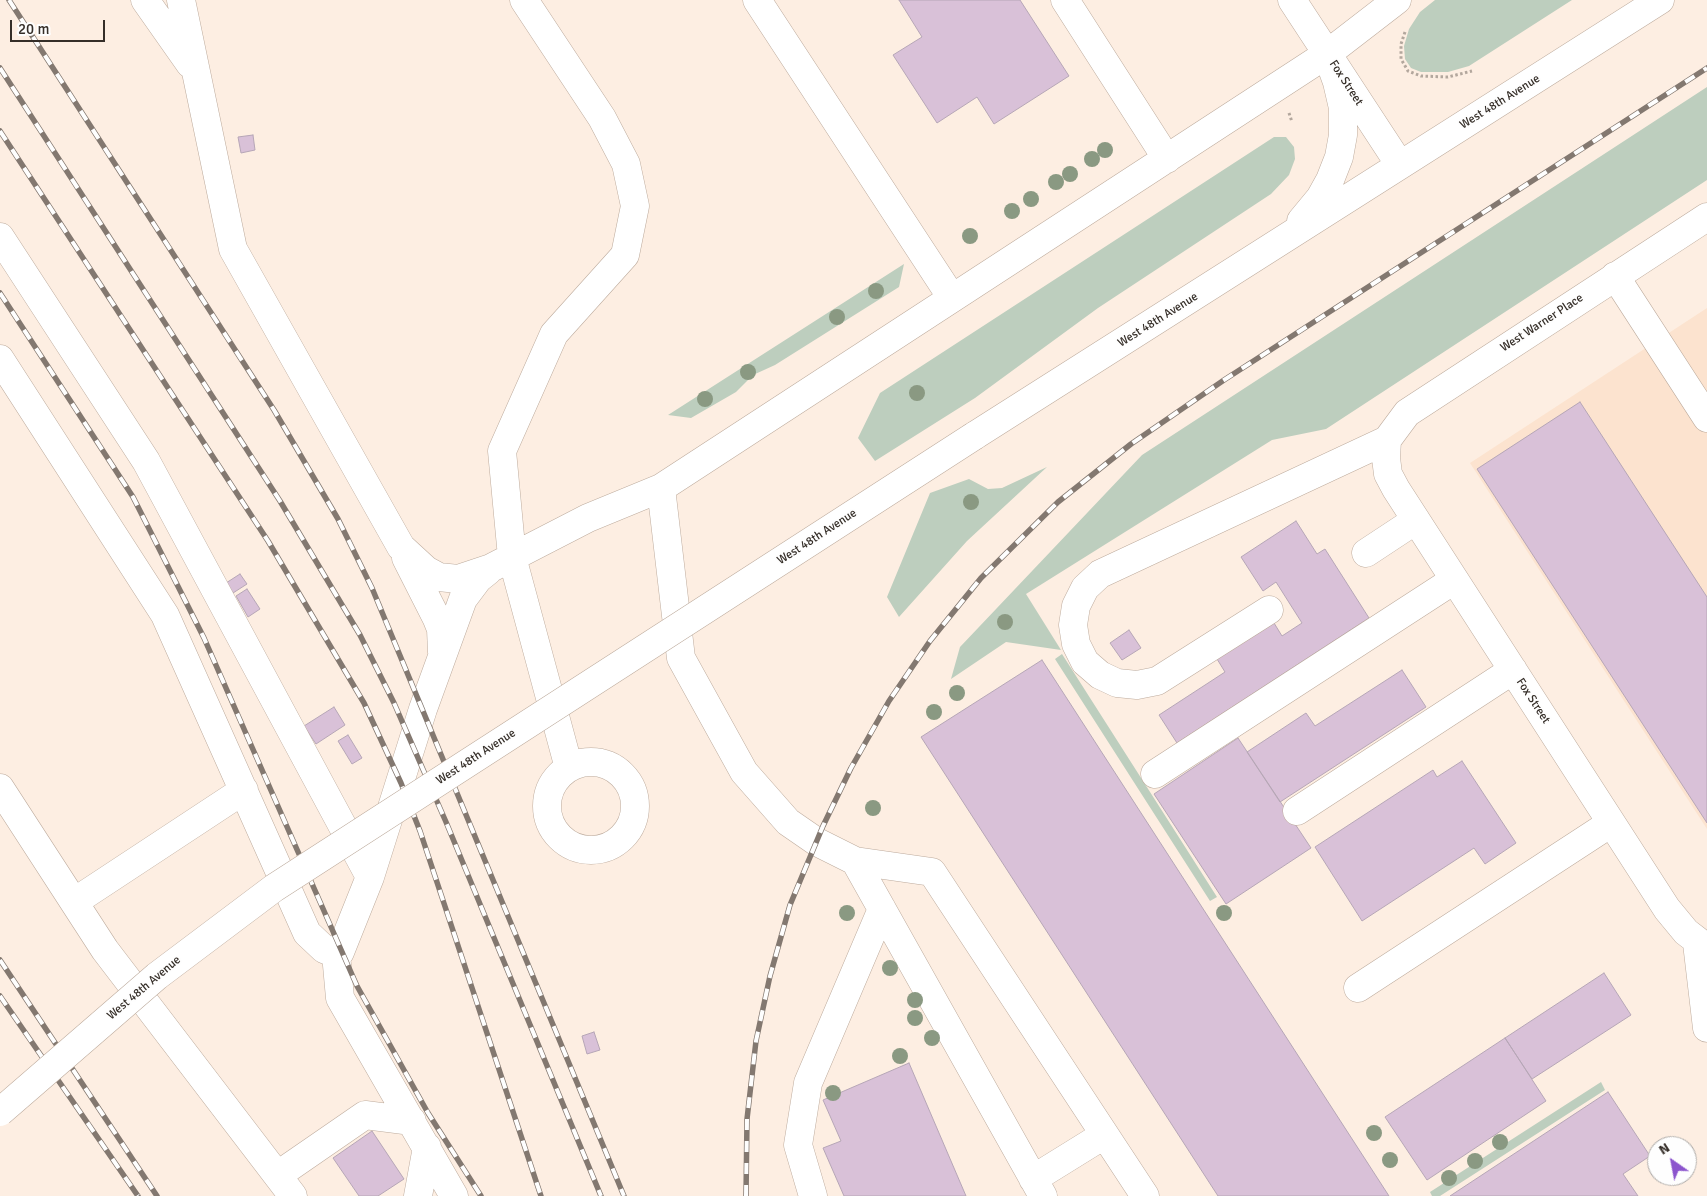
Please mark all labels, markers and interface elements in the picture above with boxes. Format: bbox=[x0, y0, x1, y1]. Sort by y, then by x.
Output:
scale bar bbox=[12, 10, 108, 42]
text: 20 m bbox=[18, 20, 49, 38]
street label: Fox Street bbox=[1326, 58, 1366, 108]
street label: West 48th Avenue bbox=[1457, 72, 1543, 132]
street label: West 48th Avenue bbox=[1115, 290, 1201, 350]
street label: West Warner Place bbox=[1498, 291, 1586, 355]
street label: West 48th Avenue bbox=[775, 506, 859, 568]
street label: Fox Street bbox=[1513, 676, 1553, 726]
street label: West 48th Avenue bbox=[434, 726, 518, 788]
street label: West 48th Avenue bbox=[104, 953, 184, 1023]
north arrow bbox=[1647, 1136, 1697, 1186]
text: N bbox=[1655, 1139, 1673, 1159]

